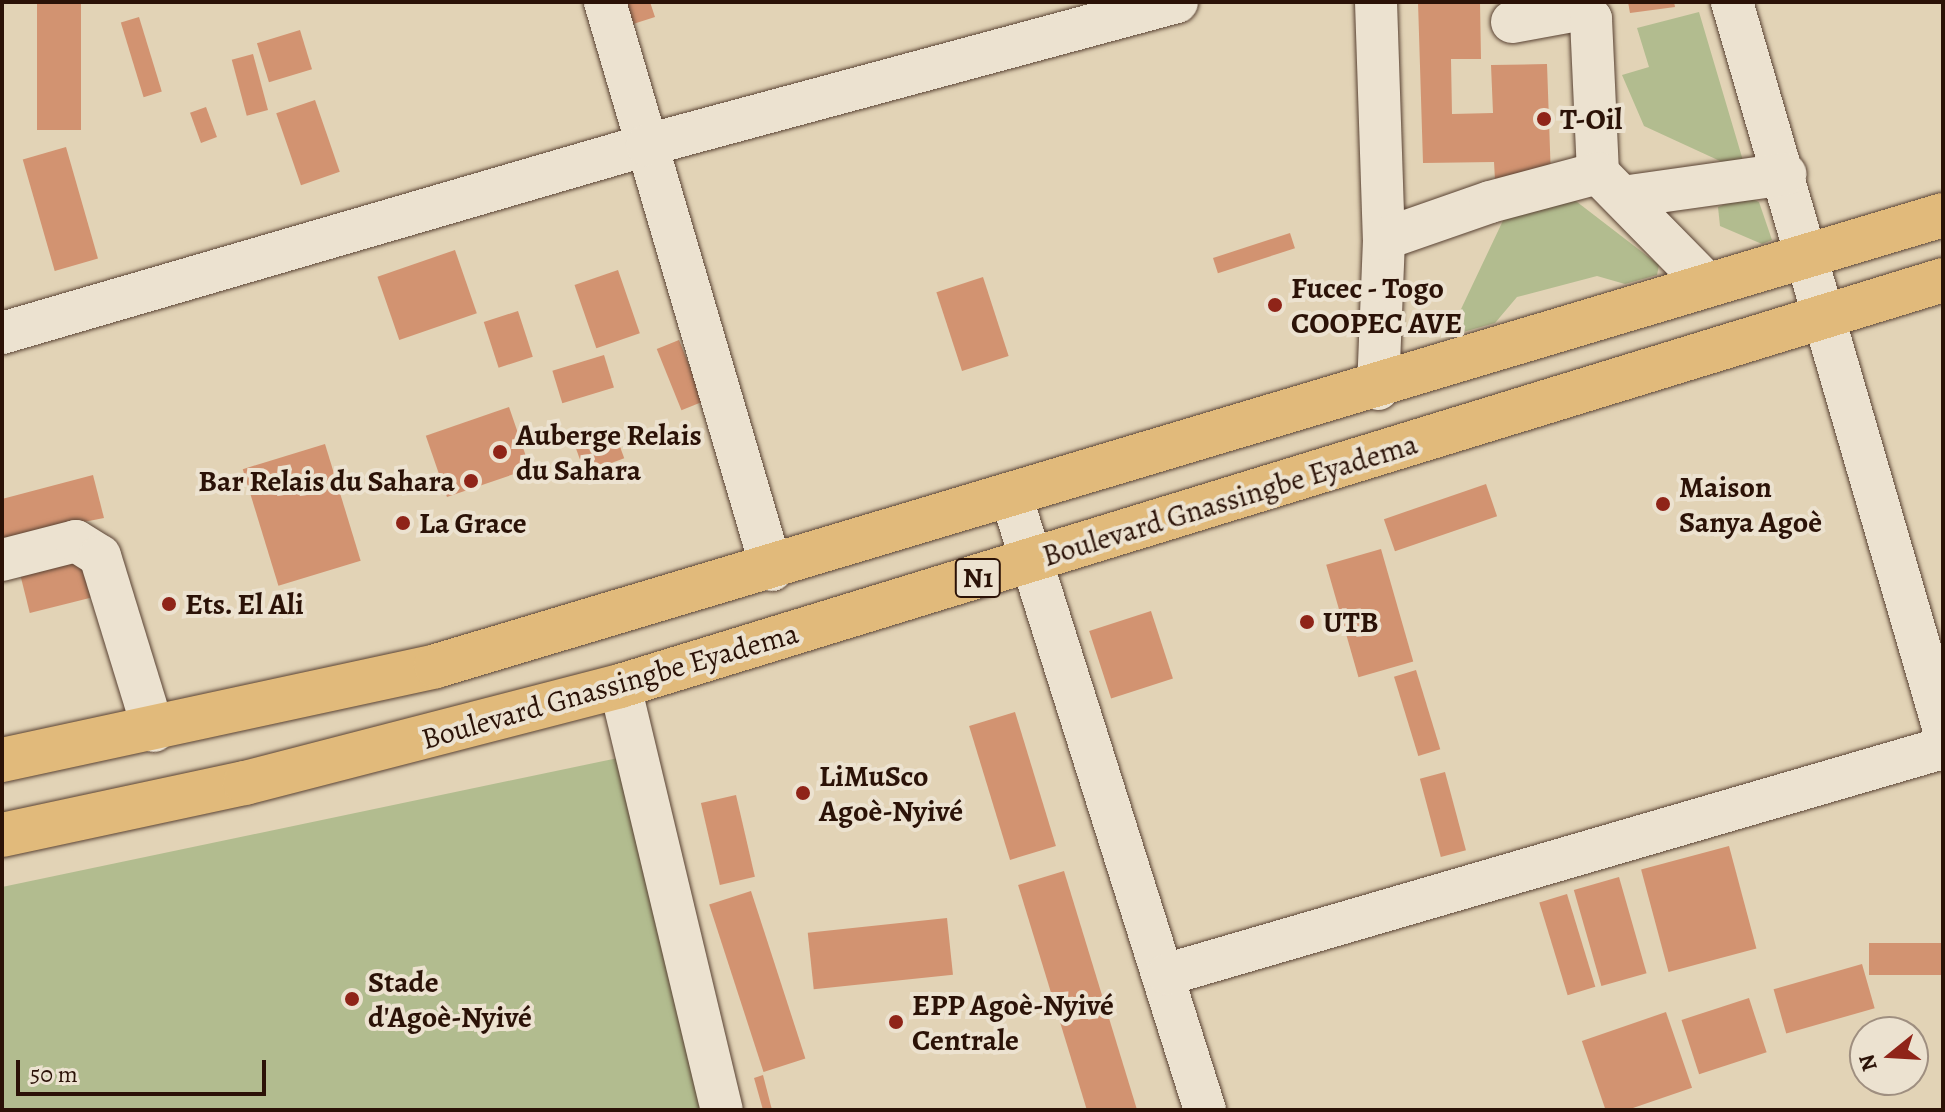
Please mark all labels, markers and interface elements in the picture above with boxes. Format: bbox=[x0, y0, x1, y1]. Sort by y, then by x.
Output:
place label: T-Oil bbox=[1560, 101, 1622, 137]
marker: T-Oil bbox=[1535, 110, 1553, 128]
place label: Fucec - Togo COOPEC AVE bbox=[1291, 270, 1462, 340]
marker: Fucec - Togo COOPEC AVE bbox=[1266, 296, 1284, 314]
place label: Auberge Relais du Sahara bbox=[516, 417, 702, 488]
street label: Boulevard Gnassingbe Eyadema bbox=[1038, 426, 1422, 574]
marker: Auberge Relais du Sahara bbox=[491, 443, 509, 461]
place label: Bar Relais du Sahara bbox=[198, 463, 455, 499]
place label: Maison Sanya Agoè bbox=[1679, 469, 1822, 540]
marker: Bar Relais du Sahara bbox=[462, 472, 480, 490]
marker: Maison Sanya Agoè bbox=[1654, 495, 1672, 513]
place label: La Grace bbox=[419, 505, 526, 541]
marker: La Grace bbox=[394, 514, 412, 532]
road number: N1 bbox=[954, 554, 1002, 602]
place label: Ets. El Ali bbox=[185, 586, 304, 622]
marker: Ets. El Ali bbox=[160, 595, 178, 613]
place label: UTB bbox=[1323, 604, 1379, 640]
marker: UTB bbox=[1298, 613, 1316, 631]
street label: Boulevard Gnassingbe Eyadema bbox=[417, 615, 803, 757]
place label: LiMuSco Agoè-Nyivé bbox=[819, 758, 963, 828]
marker: LiMuSco Agoè-Nyivé bbox=[794, 784, 812, 802]
place label: Stade d'Agoè-Nyivé bbox=[368, 964, 532, 1034]
place label: EPP Agoè-Nyivé Centrale bbox=[912, 987, 1114, 1058]
marker: Stade d'Agoè-Nyivé bbox=[343, 990, 361, 1008]
marker: EPP Agoè-Nyivé Centrale bbox=[887, 1013, 905, 1031]
north arrow bbox=[1849, 1016, 1929, 1096]
scale bar bbox=[20, 1044, 270, 1094]
text: N bbox=[1851, 1051, 1885, 1075]
text: 50 m bbox=[30, 1058, 78, 1090]

